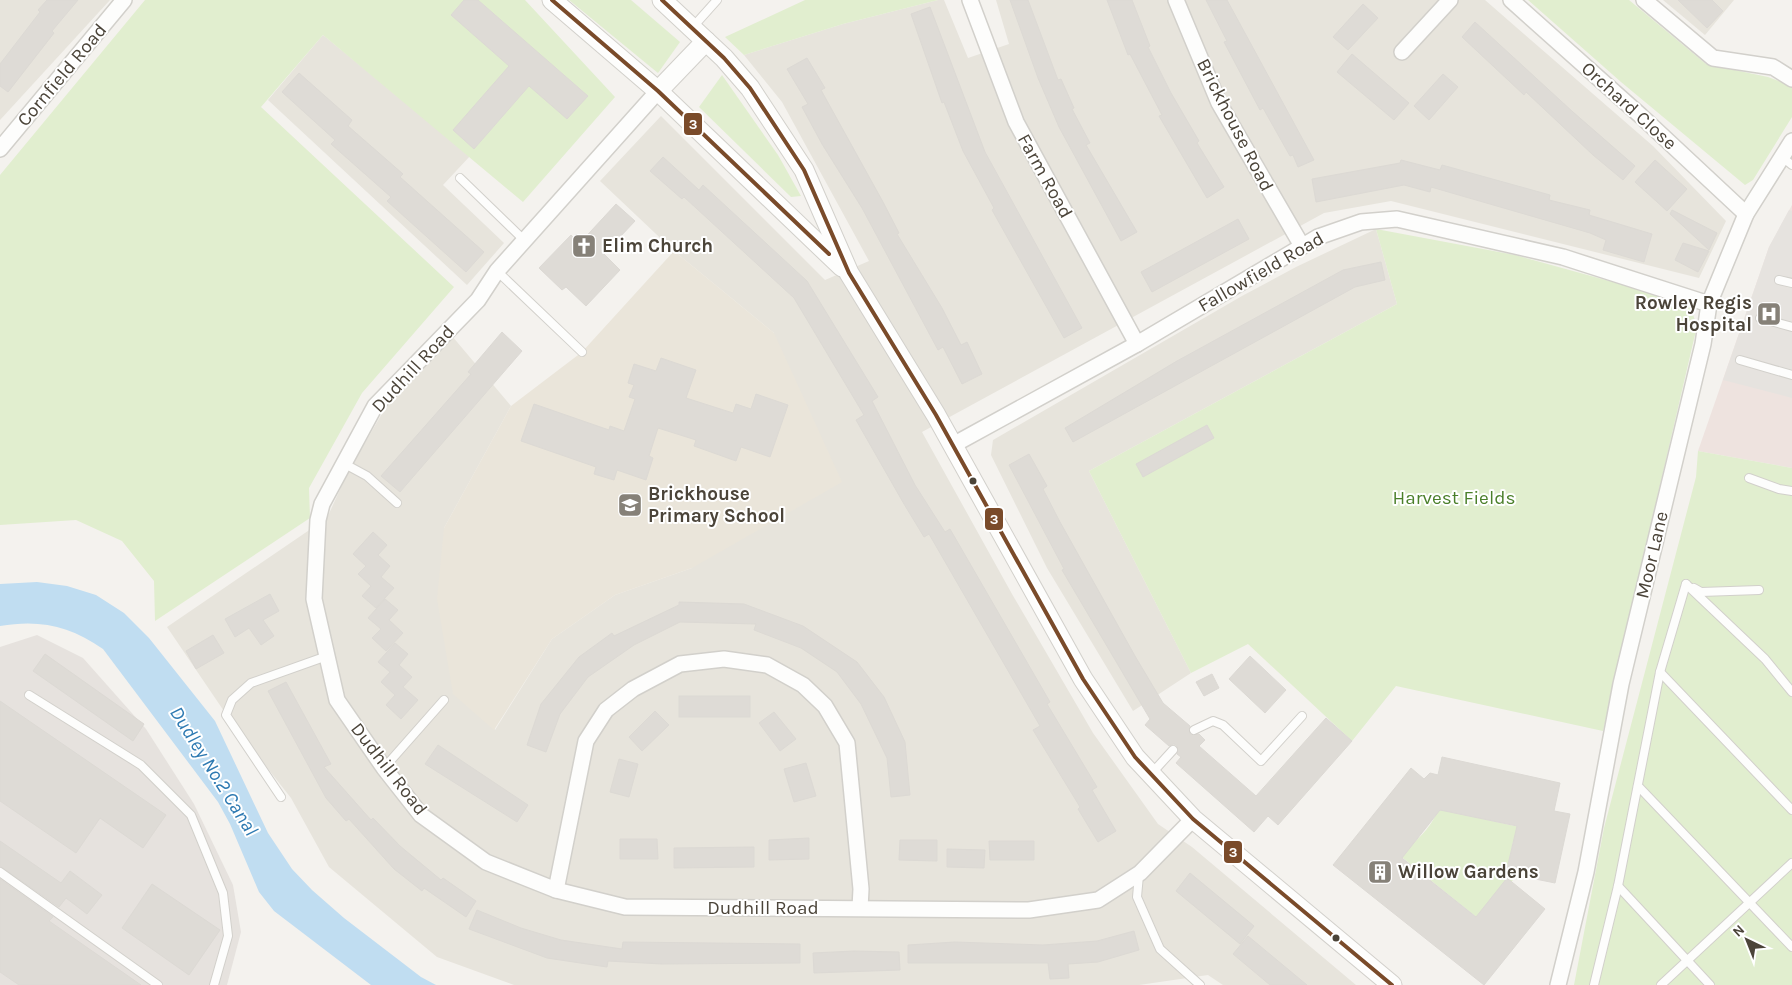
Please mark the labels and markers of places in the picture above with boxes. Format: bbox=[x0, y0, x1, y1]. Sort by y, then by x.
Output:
church icon: Elim Church bbox=[571, 233, 597, 259]
place label: Elim Church bbox=[602, 235, 713, 257]
place label: Rowley Regis Hospital bbox=[1635, 292, 1752, 336]
hospital icon: Rowley Regis Hospital bbox=[1756, 301, 1782, 327]
unlabelled marker bbox=[968, 476, 978, 486]
place label: Brickhouse Primary School bbox=[648, 483, 785, 527]
school or university icon: Brickhouse Primary School bbox=[617, 492, 643, 518]
building icon: Willow Gardens bbox=[1367, 859, 1393, 885]
place label: Willow Gardens bbox=[1398, 861, 1539, 883]
unlabelled marker bbox=[1331, 933, 1341, 943]

